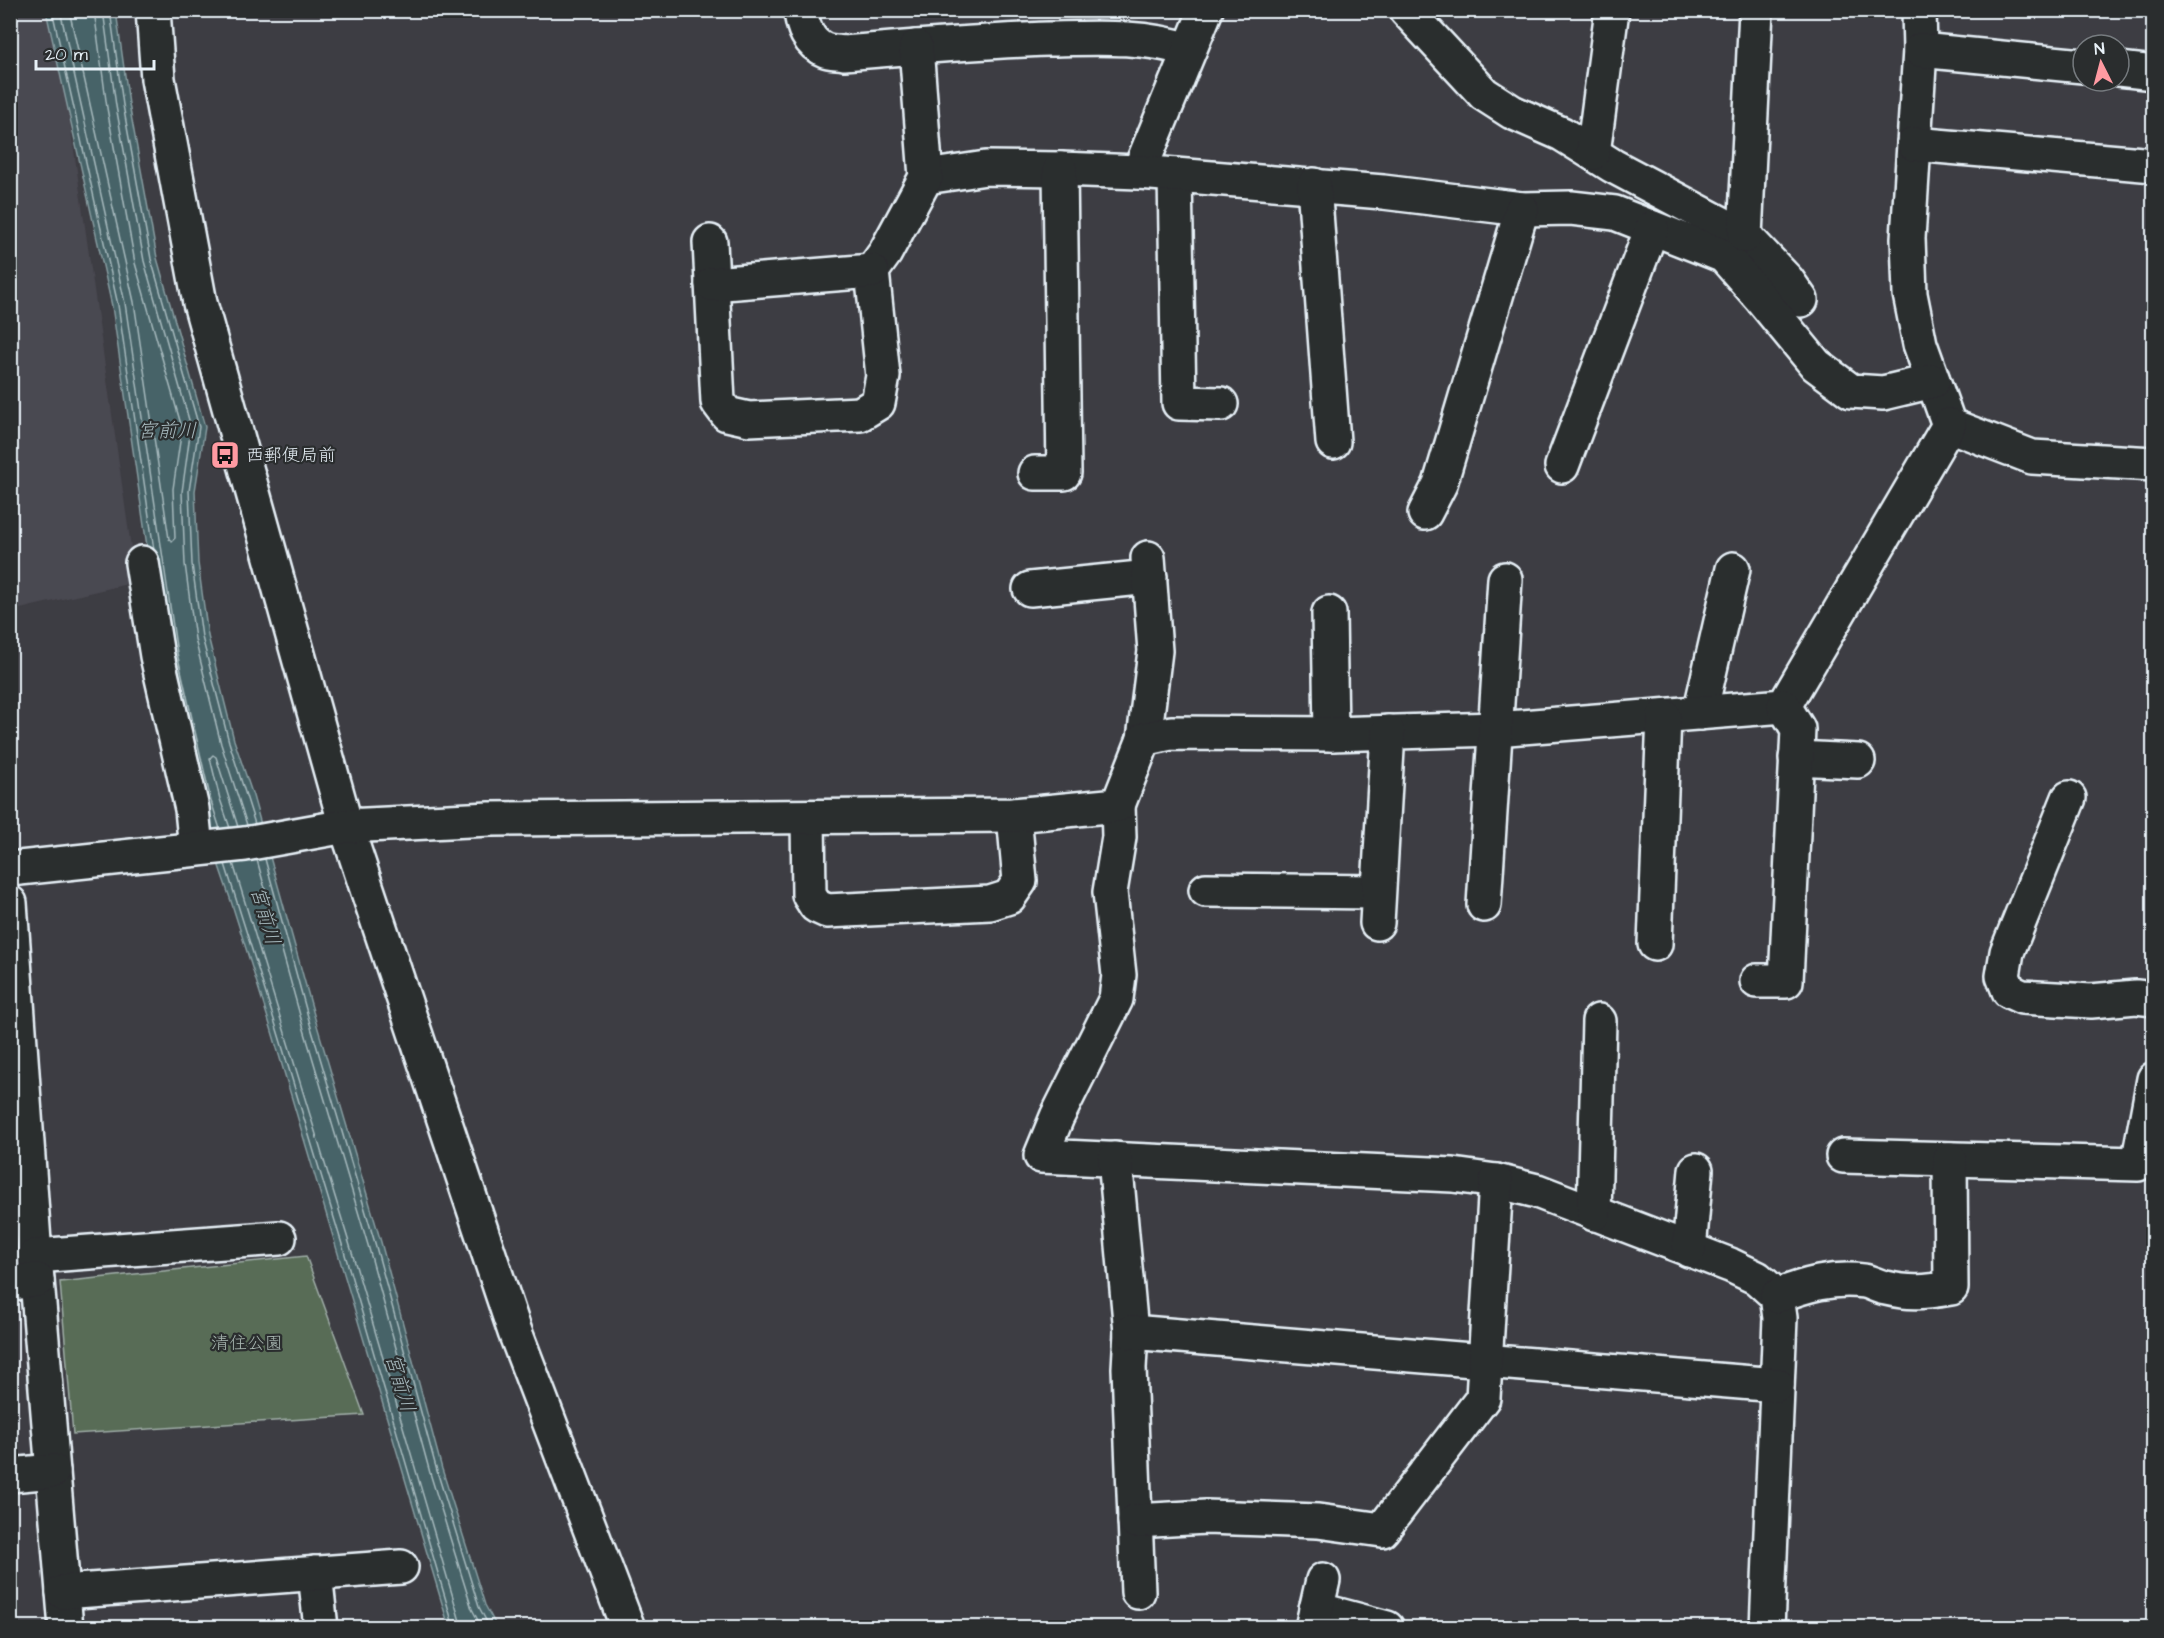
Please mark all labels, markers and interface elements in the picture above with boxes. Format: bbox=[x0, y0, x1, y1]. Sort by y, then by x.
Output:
scale bar bbox=[36, 33, 154, 71]
north arrow bbox=[2071, 33, 2131, 93]
text: N bbox=[2093, 38, 2106, 61]
text: 20 m bbox=[45, 42, 88, 67]
water label: 宮前川 bbox=[137, 417, 197, 445]
bus stop icon: 西郵便局前 bbox=[209, 439, 241, 471]
place label: 西郵便局前 bbox=[246, 443, 336, 468]
water label: 宮前川 bbox=[243, 883, 287, 949]
park label: 清住公園 bbox=[211, 1331, 283, 1356]
water label: 宮前川 bbox=[378, 1350, 422, 1416]

